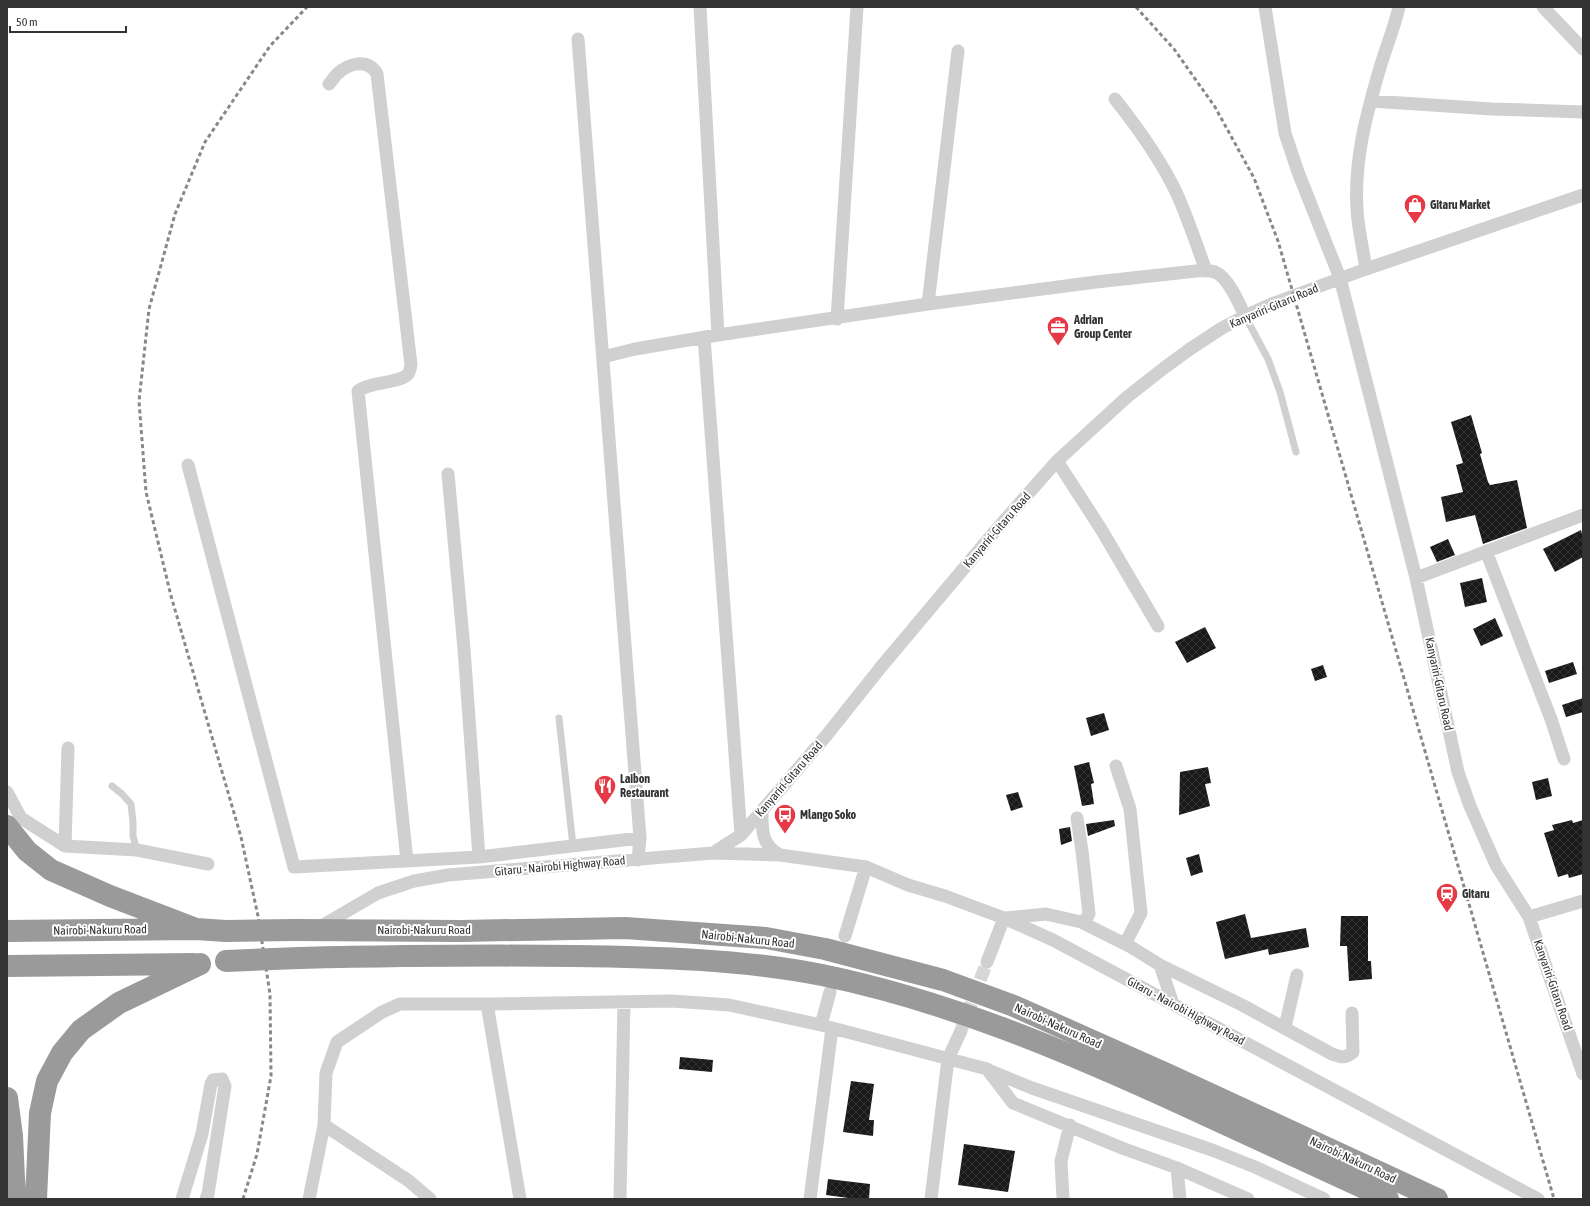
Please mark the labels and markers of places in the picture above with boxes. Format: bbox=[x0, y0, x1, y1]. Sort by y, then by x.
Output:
shop icon: Gitaru Market bbox=[1402, 192, 1428, 225]
place label: Gitaru Market bbox=[1430, 198, 1491, 212]
place label: Adrian Group Center bbox=[1073, 313, 1132, 341]
office icon: Adrian Group Center bbox=[1045, 314, 1071, 347]
place label: Laibon Restaurant bbox=[620, 772, 669, 800]
restaurant icon: Laibon Restaurant bbox=[592, 773, 618, 806]
bus stop icon: Mlango Soko bbox=[772, 802, 798, 835]
place label: Mlango Soko bbox=[800, 808, 857, 822]
station icon: Gitaru bbox=[1434, 881, 1460, 914]
place label: Gitaru bbox=[1462, 887, 1490, 901]

